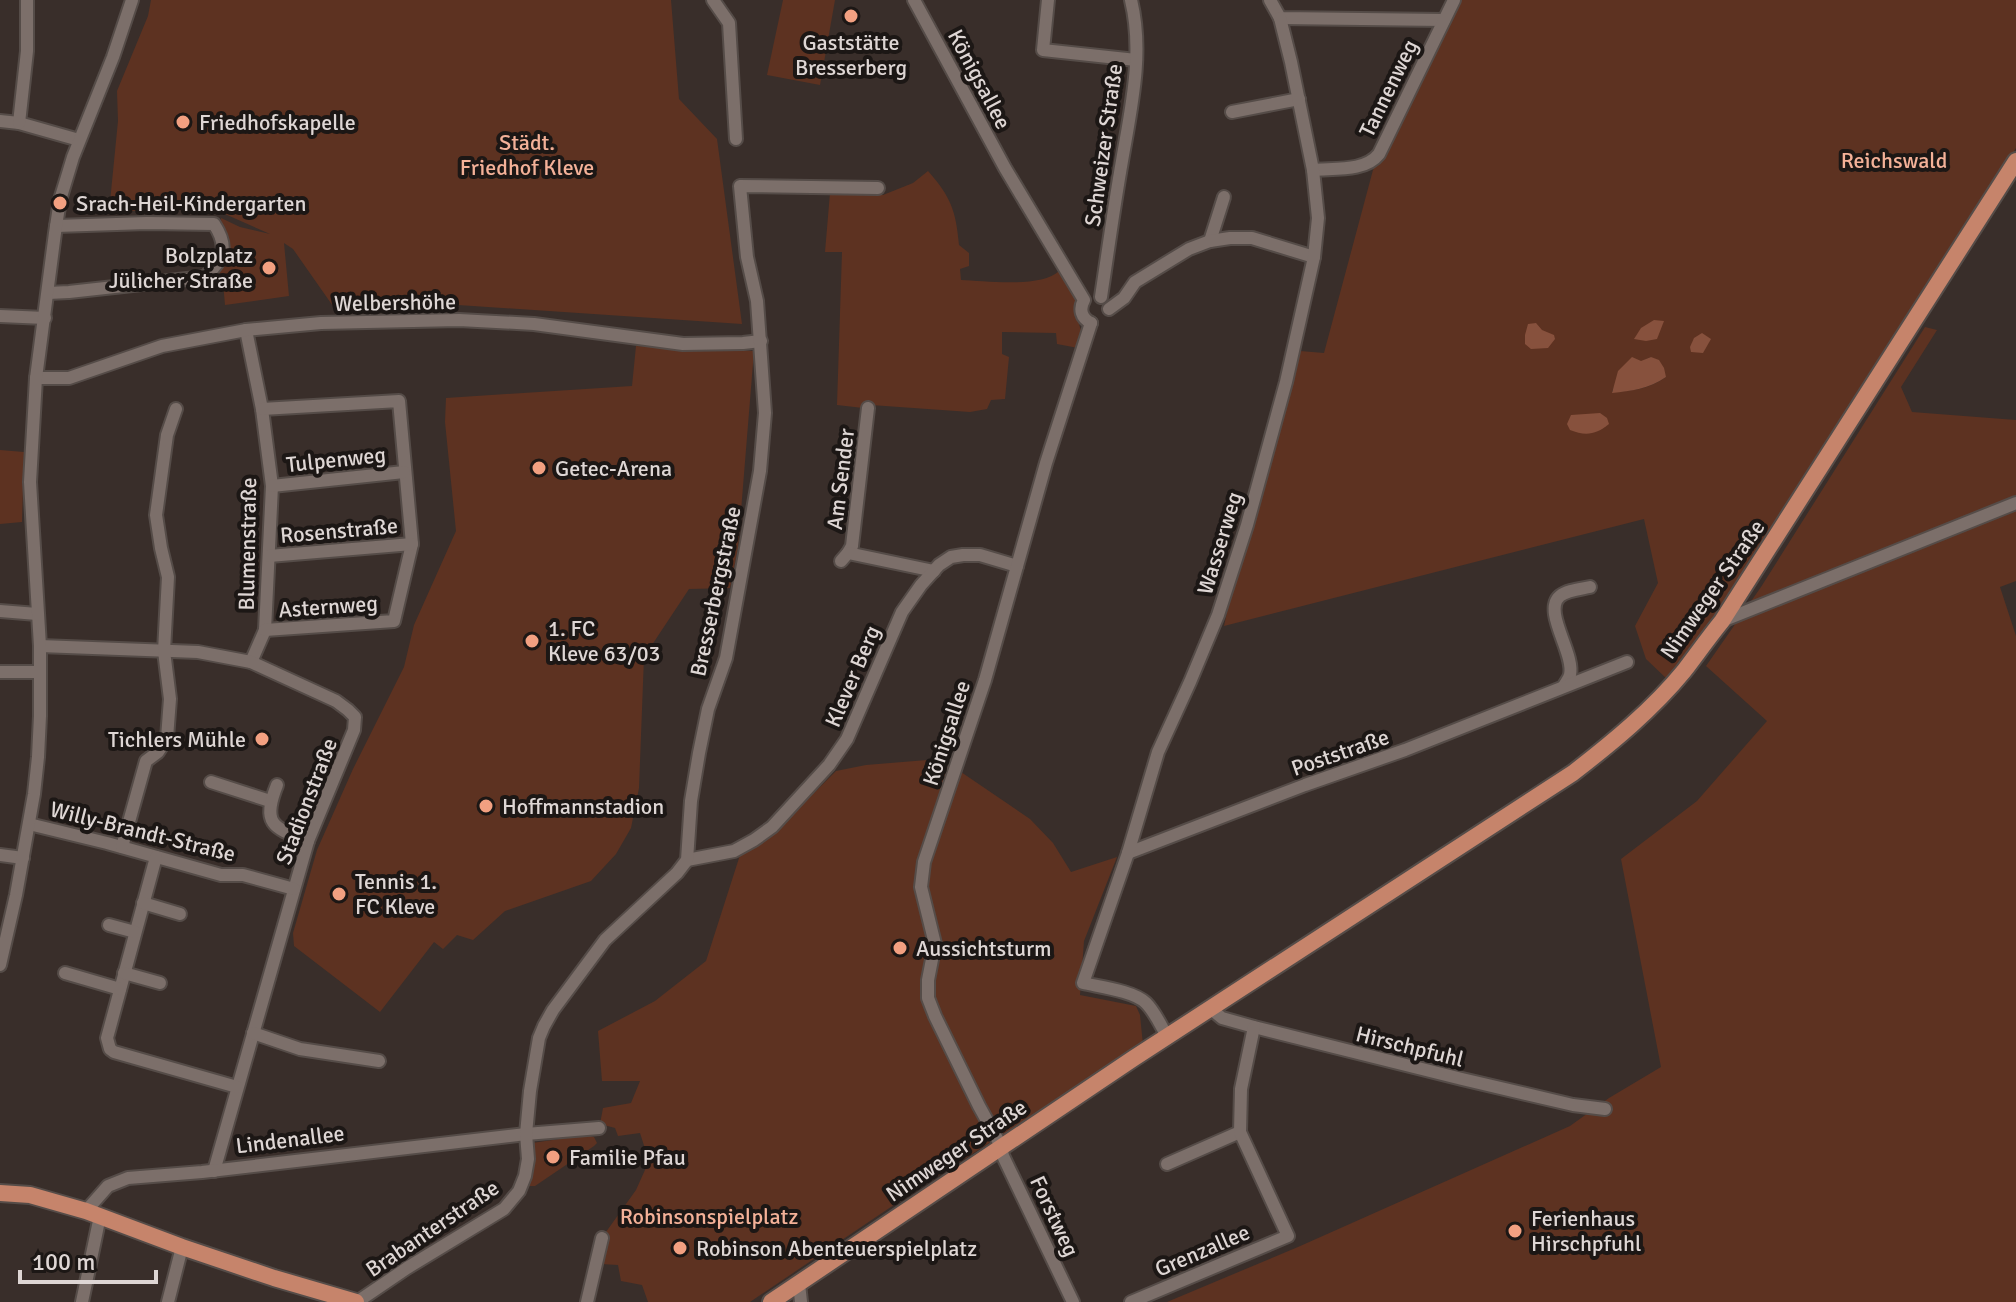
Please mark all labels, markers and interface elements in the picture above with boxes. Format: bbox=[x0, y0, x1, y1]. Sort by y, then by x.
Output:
marker: Gaststätte Bresserberg bbox=[842, 7, 860, 25]
street label: Königsallee bbox=[942, 25, 1017, 134]
place label: Gaststätte Bresserberg bbox=[795, 29, 907, 81]
street label: Tannenweg bbox=[1353, 35, 1424, 141]
street label: Schweizer Straße bbox=[1079, 62, 1128, 228]
place label: Friedhofskapelle bbox=[199, 109, 356, 136]
marker: Friedhofskapelle bbox=[174, 113, 192, 131]
park label: Städt. Friedhof Kleve bbox=[460, 129, 594, 181]
park label: Reichswald bbox=[1841, 147, 1947, 174]
place label: Srach-Heil-Kindergarten bbox=[76, 190, 307, 217]
marker: Srach-Heil-Kindergarten bbox=[51, 194, 69, 212]
place label: Bolzplatz Jülicher Straße bbox=[109, 242, 253, 294]
marker: Bolzplatz Jülicher Straße bbox=[260, 259, 278, 277]
street label: Welbershöhe bbox=[334, 288, 456, 317]
street label: Am Sender bbox=[821, 427, 860, 531]
street label: Tulpenweg bbox=[285, 441, 387, 478]
place label: Getec-Arena bbox=[555, 455, 672, 482]
marker: Getec-Arena bbox=[530, 459, 548, 477]
street label: Blumenstraße bbox=[233, 477, 262, 611]
street label: Wasserweg bbox=[1191, 488, 1248, 598]
street label: Bresserbergstraße bbox=[684, 503, 747, 679]
street label: Rosenstraße bbox=[279, 512, 399, 549]
street label: Nimweger Straße bbox=[1654, 514, 1771, 664]
street label: Asternweg bbox=[277, 590, 379, 623]
place label: 1. FC Kleve 63/03 bbox=[548, 615, 660, 667]
street label: Klever Berg bbox=[819, 621, 886, 731]
marker: 1. FC Kleve 63/03 bbox=[523, 632, 541, 650]
street label: Königsallee bbox=[917, 677, 976, 789]
street label: Poststraße bbox=[1288, 723, 1393, 782]
place label: Tichlers Mühle bbox=[108, 726, 246, 753]
marker: Tichlers Mühle bbox=[253, 730, 271, 748]
street label: Stadionstraße bbox=[270, 734, 343, 868]
place label: Hoffmannstadion bbox=[502, 793, 664, 820]
street label: Willy-Brandt-Straße bbox=[47, 795, 238, 868]
marker: Hoffmannstadion bbox=[477, 797, 495, 815]
place label: Tennis 1. FC Kleve bbox=[355, 868, 437, 920]
marker: Tennis 1. FC Kleve bbox=[330, 885, 348, 903]
place label: Aussichtsturm bbox=[916, 935, 1052, 962]
marker: Aussichtsturm bbox=[891, 939, 909, 957]
street label: Hirschpfuhl bbox=[1353, 1020, 1467, 1073]
street label: Nimweger Straße bbox=[881, 1093, 1032, 1207]
street label: Lindenallee bbox=[234, 1119, 346, 1160]
place label: Familie Pfau bbox=[569, 1144, 686, 1171]
marker: Familie Pfau bbox=[544, 1148, 562, 1166]
street label: Forstweg bbox=[1024, 1171, 1085, 1261]
street label: Brabanterstraße bbox=[361, 1174, 504, 1283]
park label: Robinsonspielplatz bbox=[620, 1203, 798, 1230]
place label: Ferienhaus Hirschpfuhl bbox=[1531, 1205, 1641, 1257]
street label: Grenzallee bbox=[1151, 1218, 1254, 1282]
marker: Ferienhaus Hirschpfuhl bbox=[1506, 1222, 1524, 1240]
scale bar bbox=[20, 1234, 156, 1284]
place label: Robinson Abenteuerspielplatz bbox=[696, 1235, 977, 1262]
marker: Robinson Abenteuerspielplatz bbox=[671, 1239, 689, 1257]
text: 100 m bbox=[32, 1247, 95, 1277]

